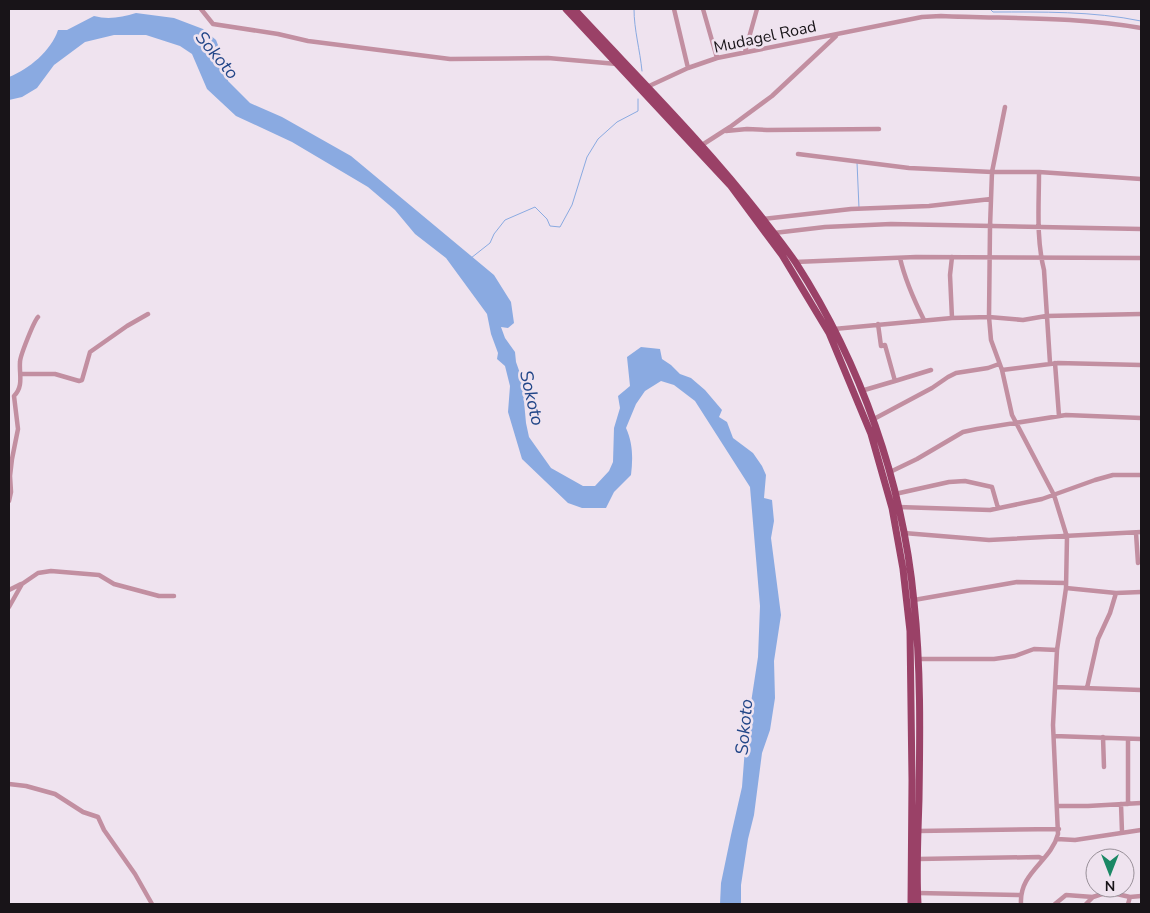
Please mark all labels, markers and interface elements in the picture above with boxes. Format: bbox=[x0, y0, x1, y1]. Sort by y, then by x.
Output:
street label: Mudagel Road bbox=[712, 15, 818, 59]
water label: Sokoto bbox=[190, 26, 244, 84]
water label: Sokoto bbox=[514, 368, 550, 428]
water label: Sokoto bbox=[730, 698, 758, 756]
north arrow bbox=[1085, 848, 1135, 898]
text: N bbox=[1105, 876, 1115, 895]

